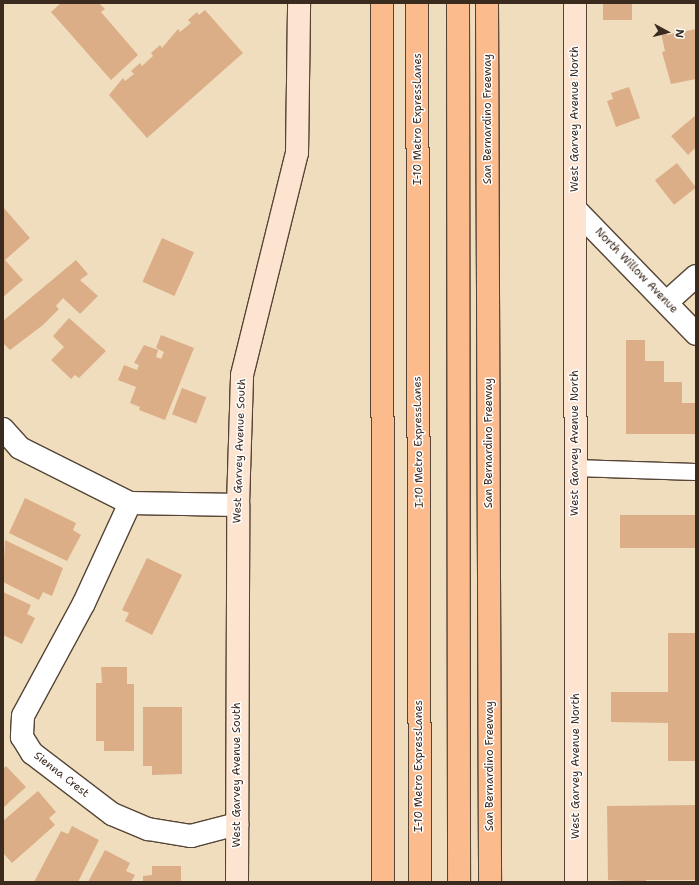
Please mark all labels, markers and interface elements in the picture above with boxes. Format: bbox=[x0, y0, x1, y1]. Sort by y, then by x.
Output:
north arrow bbox=[647, 12, 687, 52]
text: N bbox=[671, 28, 687, 39]
street label: West Garvey Avenue North bbox=[568, 46, 582, 192]
street label: I-10 Metro ExpressLanes bbox=[411, 53, 425, 185]
street label: San Bernardino Freeway bbox=[481, 54, 495, 184]
street label: North Willow Avenue bbox=[592, 226, 680, 316]
street label: West Garvey Avenue North bbox=[568, 370, 582, 516]
street label: I-10 Metro ExpressLanes bbox=[411, 376, 427, 508]
street label: West Garvey Avenue South bbox=[231, 378, 249, 524]
street label: San Bernardino Freeway bbox=[482, 378, 496, 508]
street label: West Garvey Avenue North bbox=[569, 693, 583, 839]
street label: I-10 Metro ExpressLanes bbox=[412, 700, 426, 832]
street label: San Bernardino Freeway bbox=[483, 701, 497, 831]
street label: West Garvey Avenue South bbox=[230, 702, 244, 848]
street label: Sienna Crest bbox=[31, 749, 91, 801]

